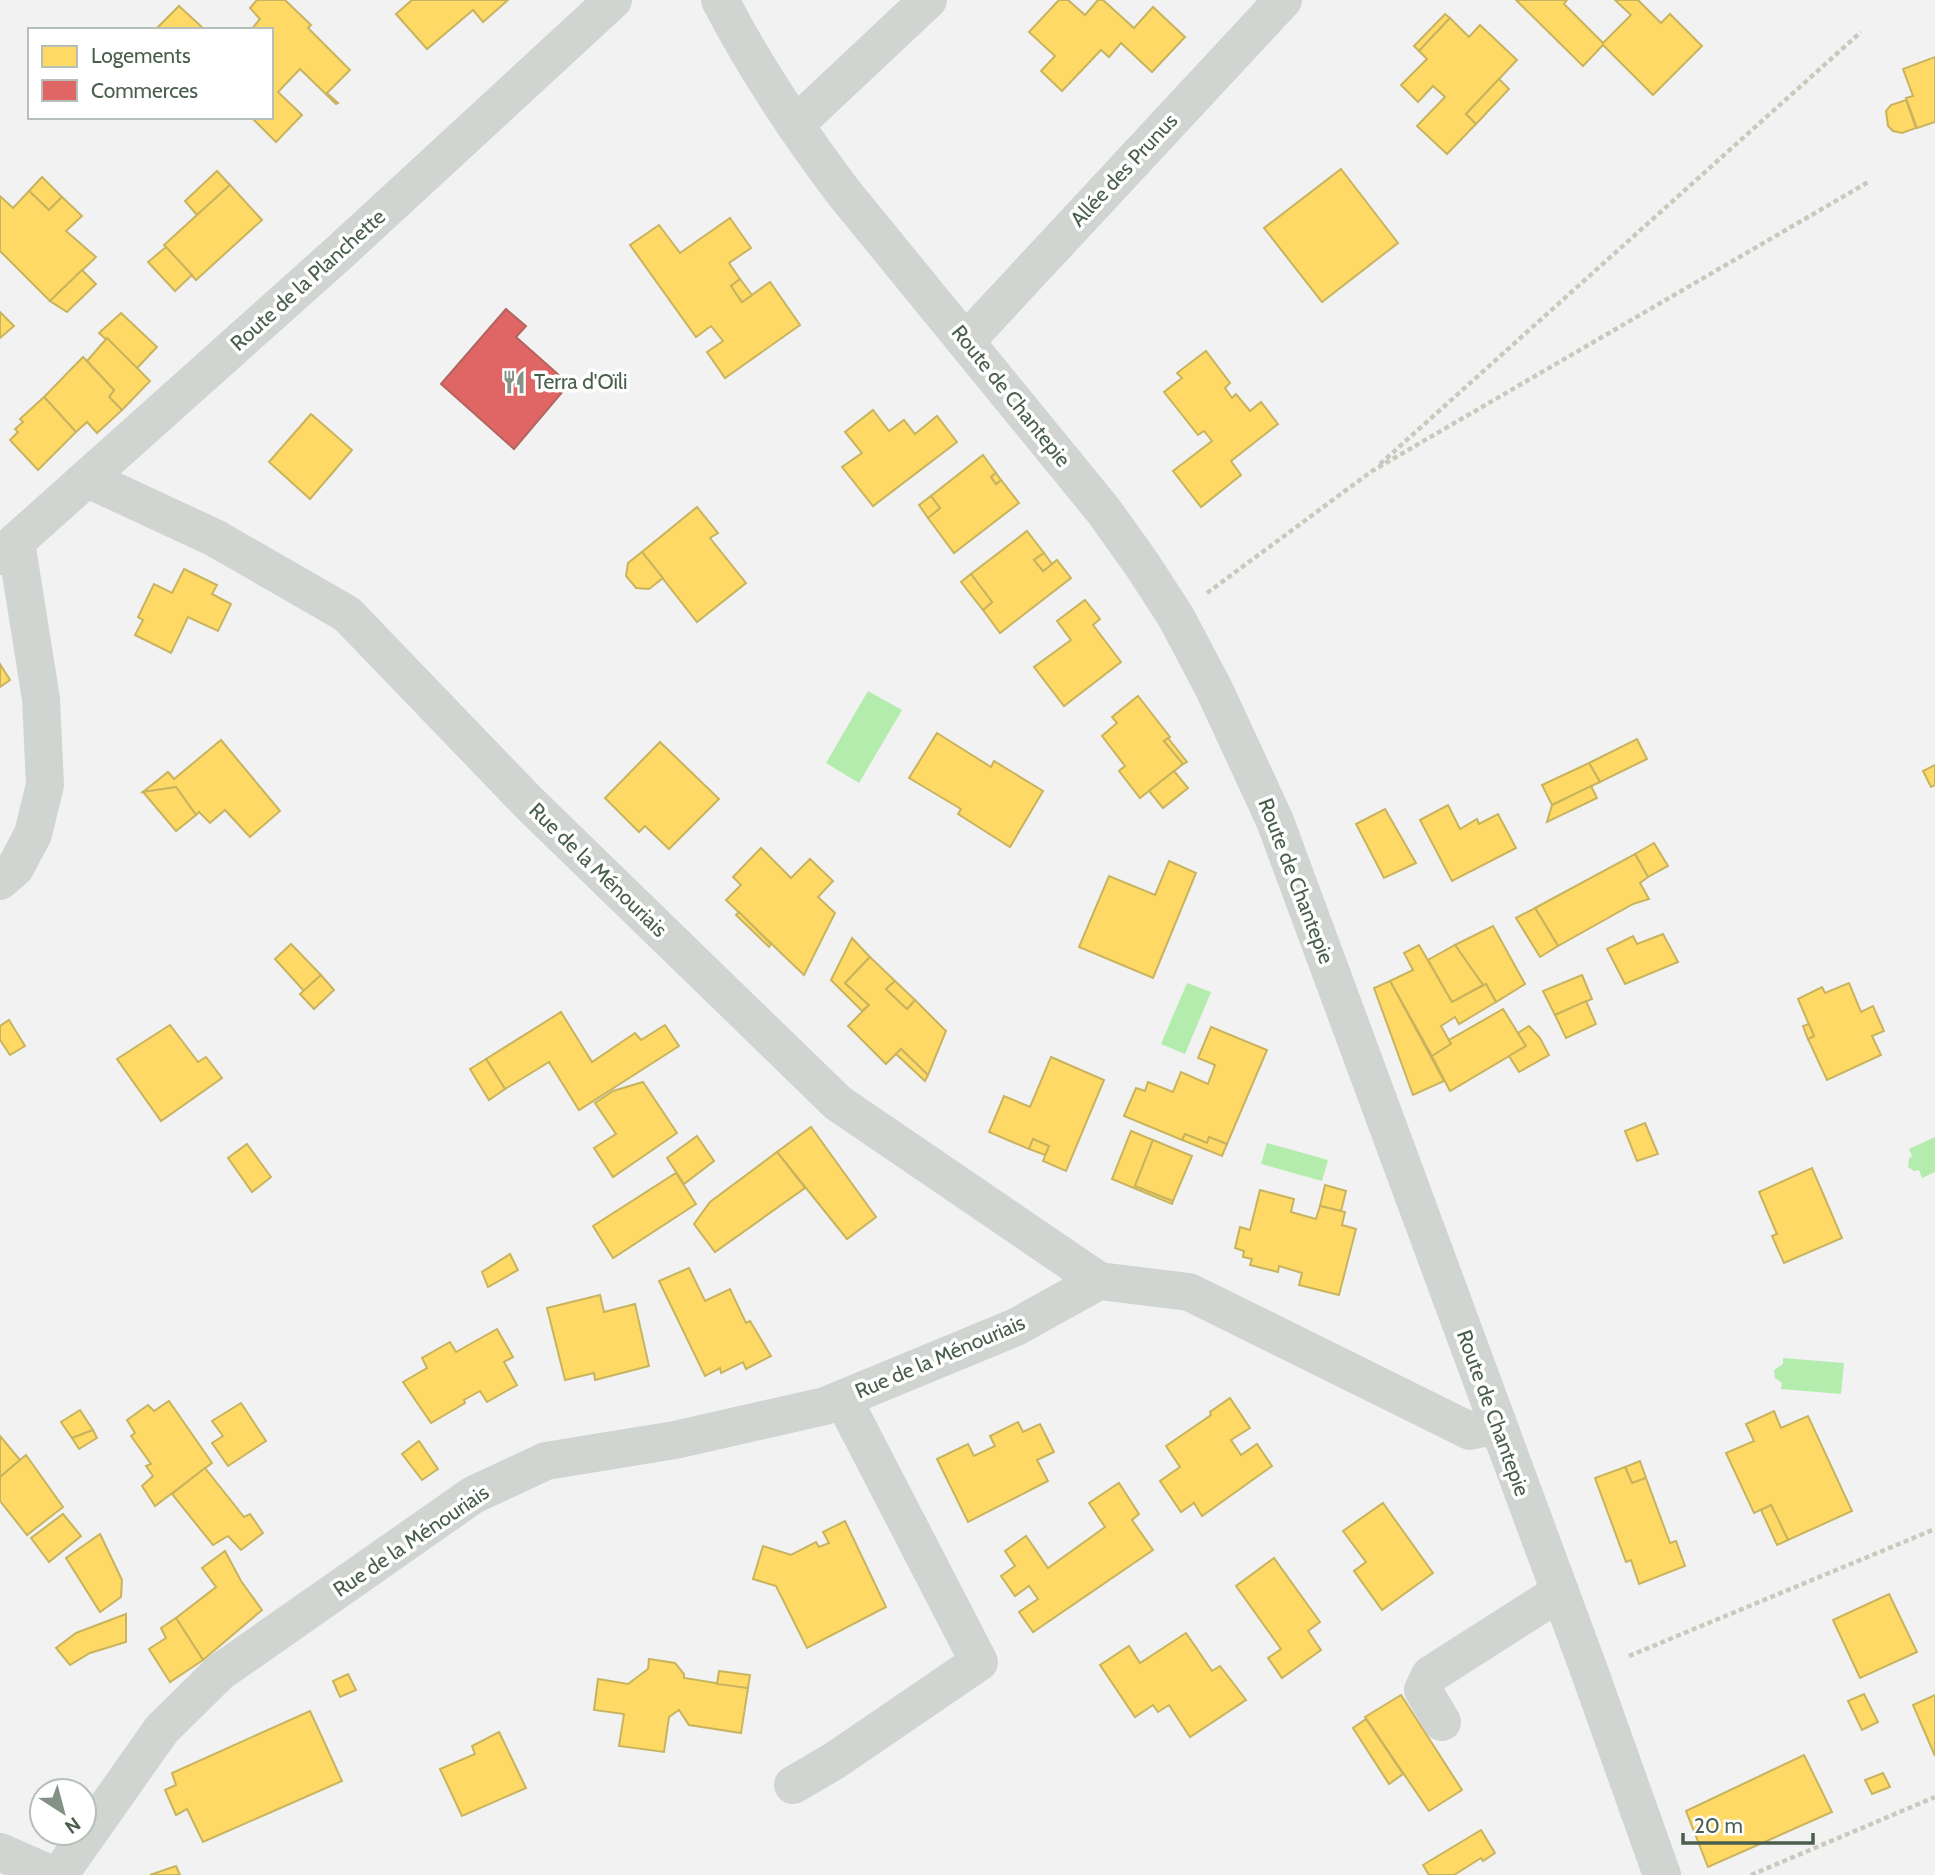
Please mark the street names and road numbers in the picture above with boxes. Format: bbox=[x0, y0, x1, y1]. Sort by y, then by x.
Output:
street label: Allée des Prunus bbox=[1065, 108, 1183, 231]
street label: Route de la Planchette bbox=[225, 203, 390, 356]
street label: Route de Chantepie bbox=[947, 320, 1076, 472]
street label: Route de Chantepie bbox=[1253, 795, 1340, 967]
street label: Rue de la Ménouriais bbox=[524, 797, 673, 942]
street label: Rue de la Ménouriais bbox=[851, 1309, 1029, 1404]
street label: Route de Chantepie bbox=[1452, 1326, 1535, 1500]
street label: Rue de la Ménouriais bbox=[328, 1479, 493, 1602]

